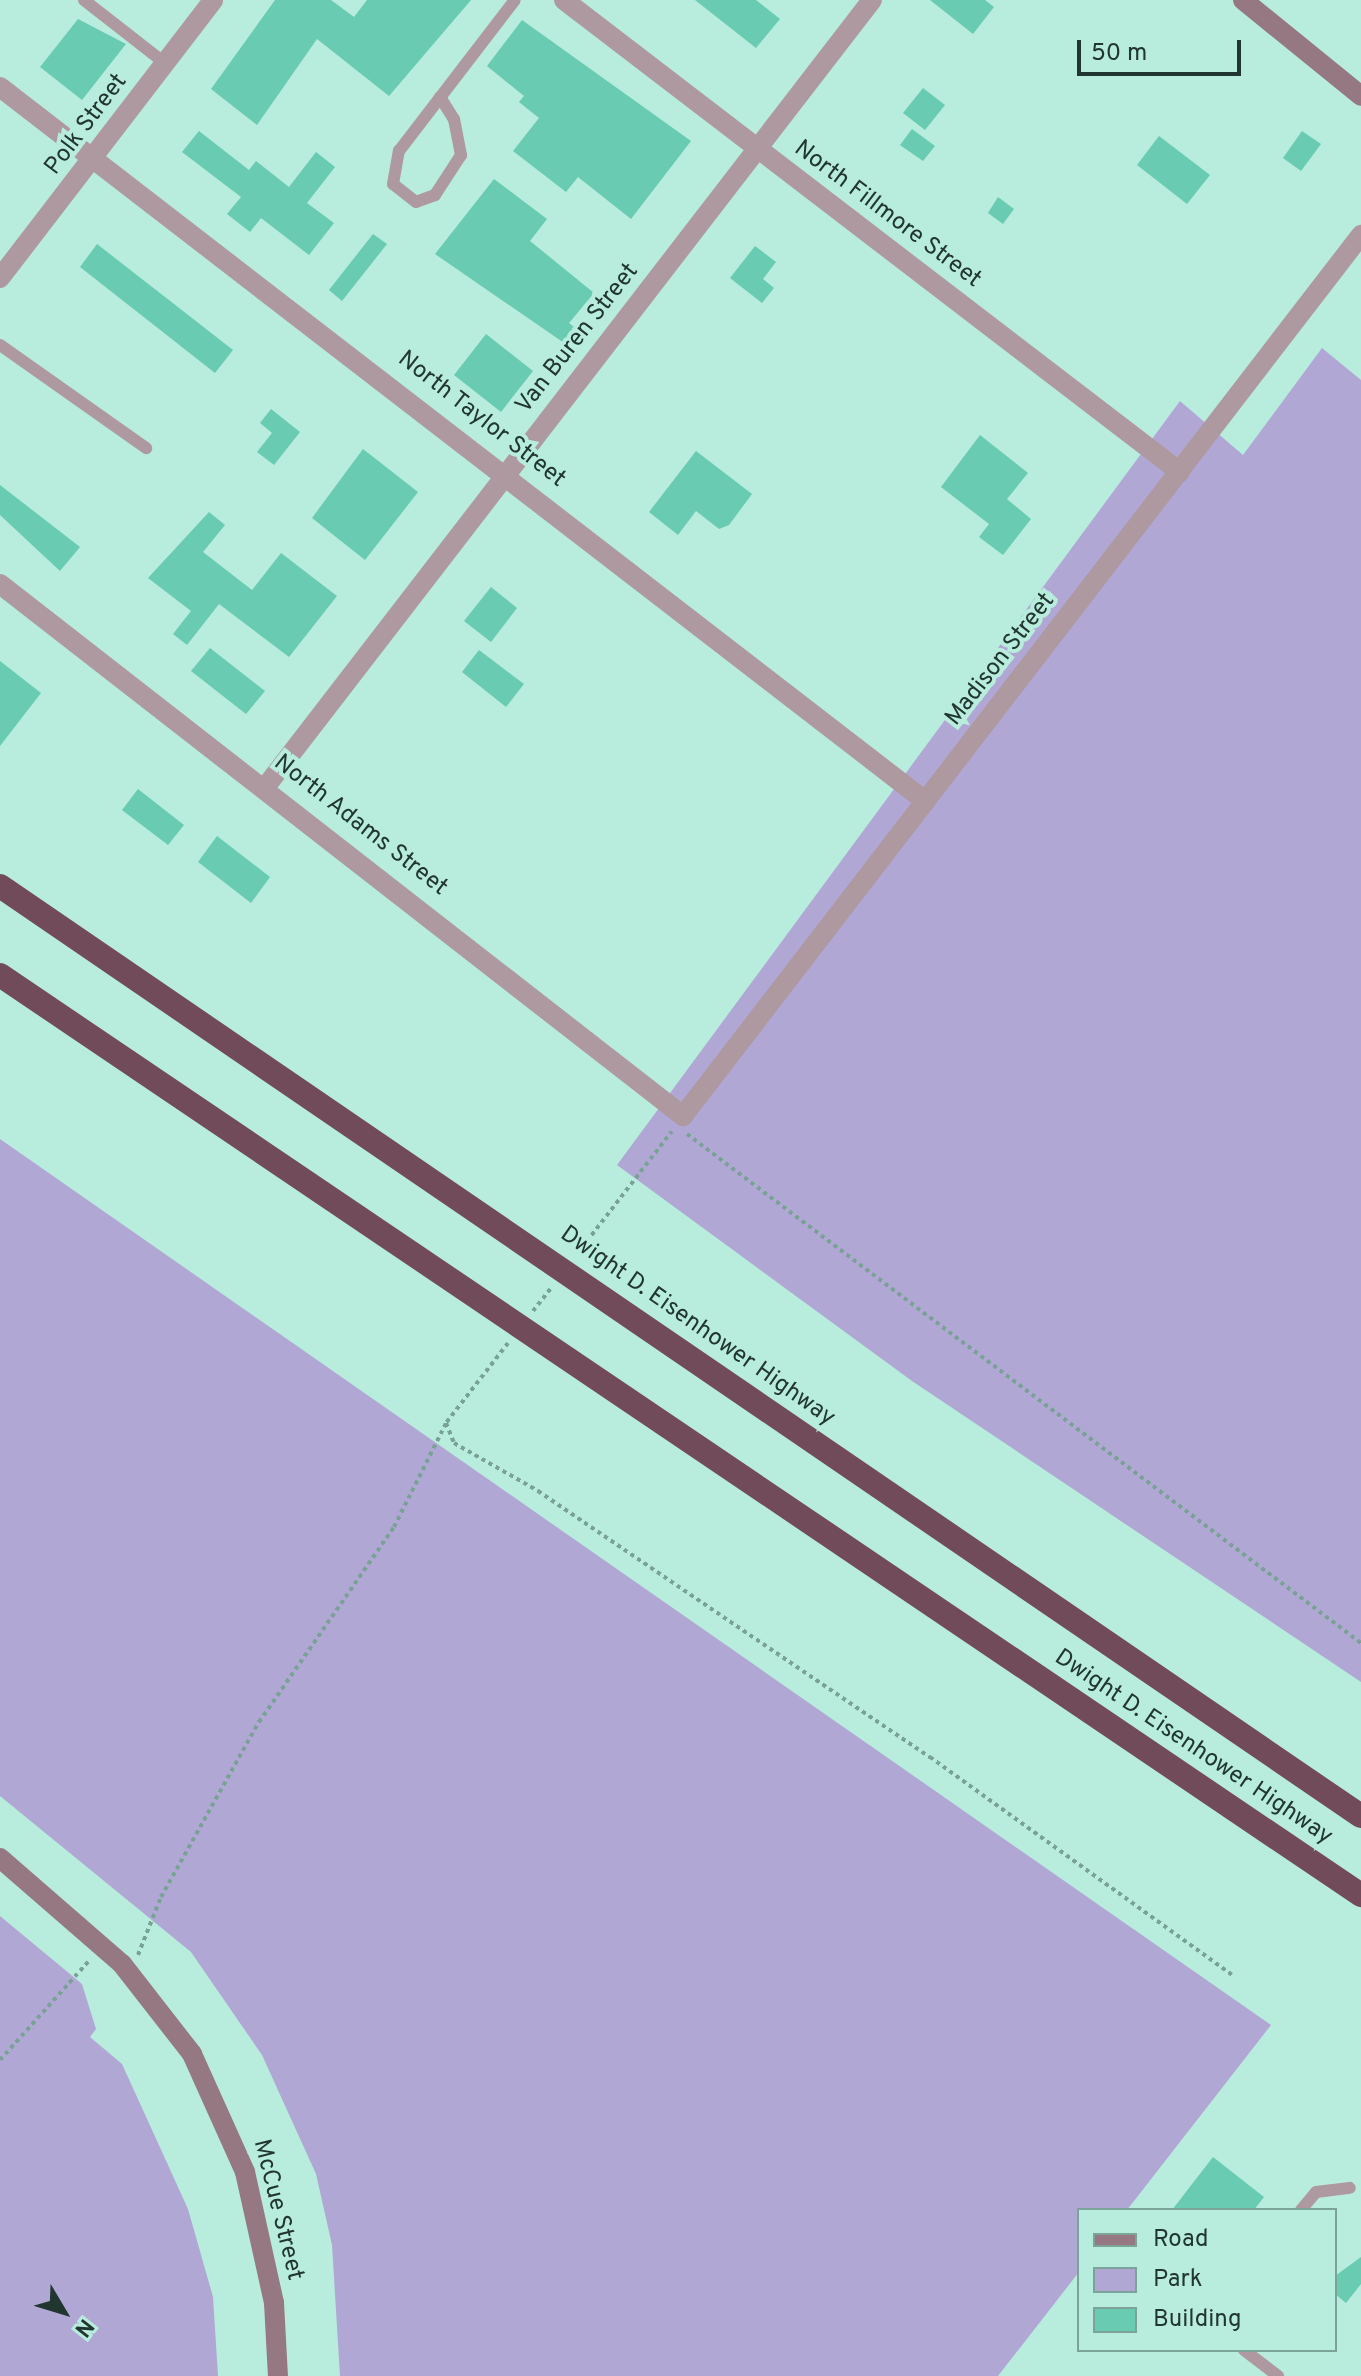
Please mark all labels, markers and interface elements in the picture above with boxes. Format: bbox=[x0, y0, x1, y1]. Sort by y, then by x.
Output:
scale bar bbox=[1081, 24, 1245, 74]
text: 50 m bbox=[1091, 39, 1147, 69]
street label: Polk Street bbox=[40, 69, 134, 181]
street label: North Fillmore Street bbox=[788, 135, 986, 295]
street label: Van Buren Street bbox=[510, 258, 646, 420]
street label: North Taylor Street bbox=[391, 345, 571, 495]
street label: Madison Street bbox=[940, 588, 1062, 732]
street label: North Adams Street bbox=[267, 749, 453, 903]
street label: Dwight D. Eisenhower Highway bbox=[554, 1221, 840, 1433]
street label: Dwight D. Eisenhower Highway bbox=[1048, 1644, 1338, 1852]
street label: McCue Street bbox=[246, 2136, 308, 2284]
legend bbox=[1077, 2208, 1337, 2352]
text: Road bbox=[1153, 2225, 1209, 2255]
text: Park bbox=[1153, 2265, 1203, 2295]
north arrow bbox=[24, 2272, 104, 2352]
text: Building bbox=[1153, 2305, 1242, 2335]
text: N bbox=[68, 2313, 99, 2342]

